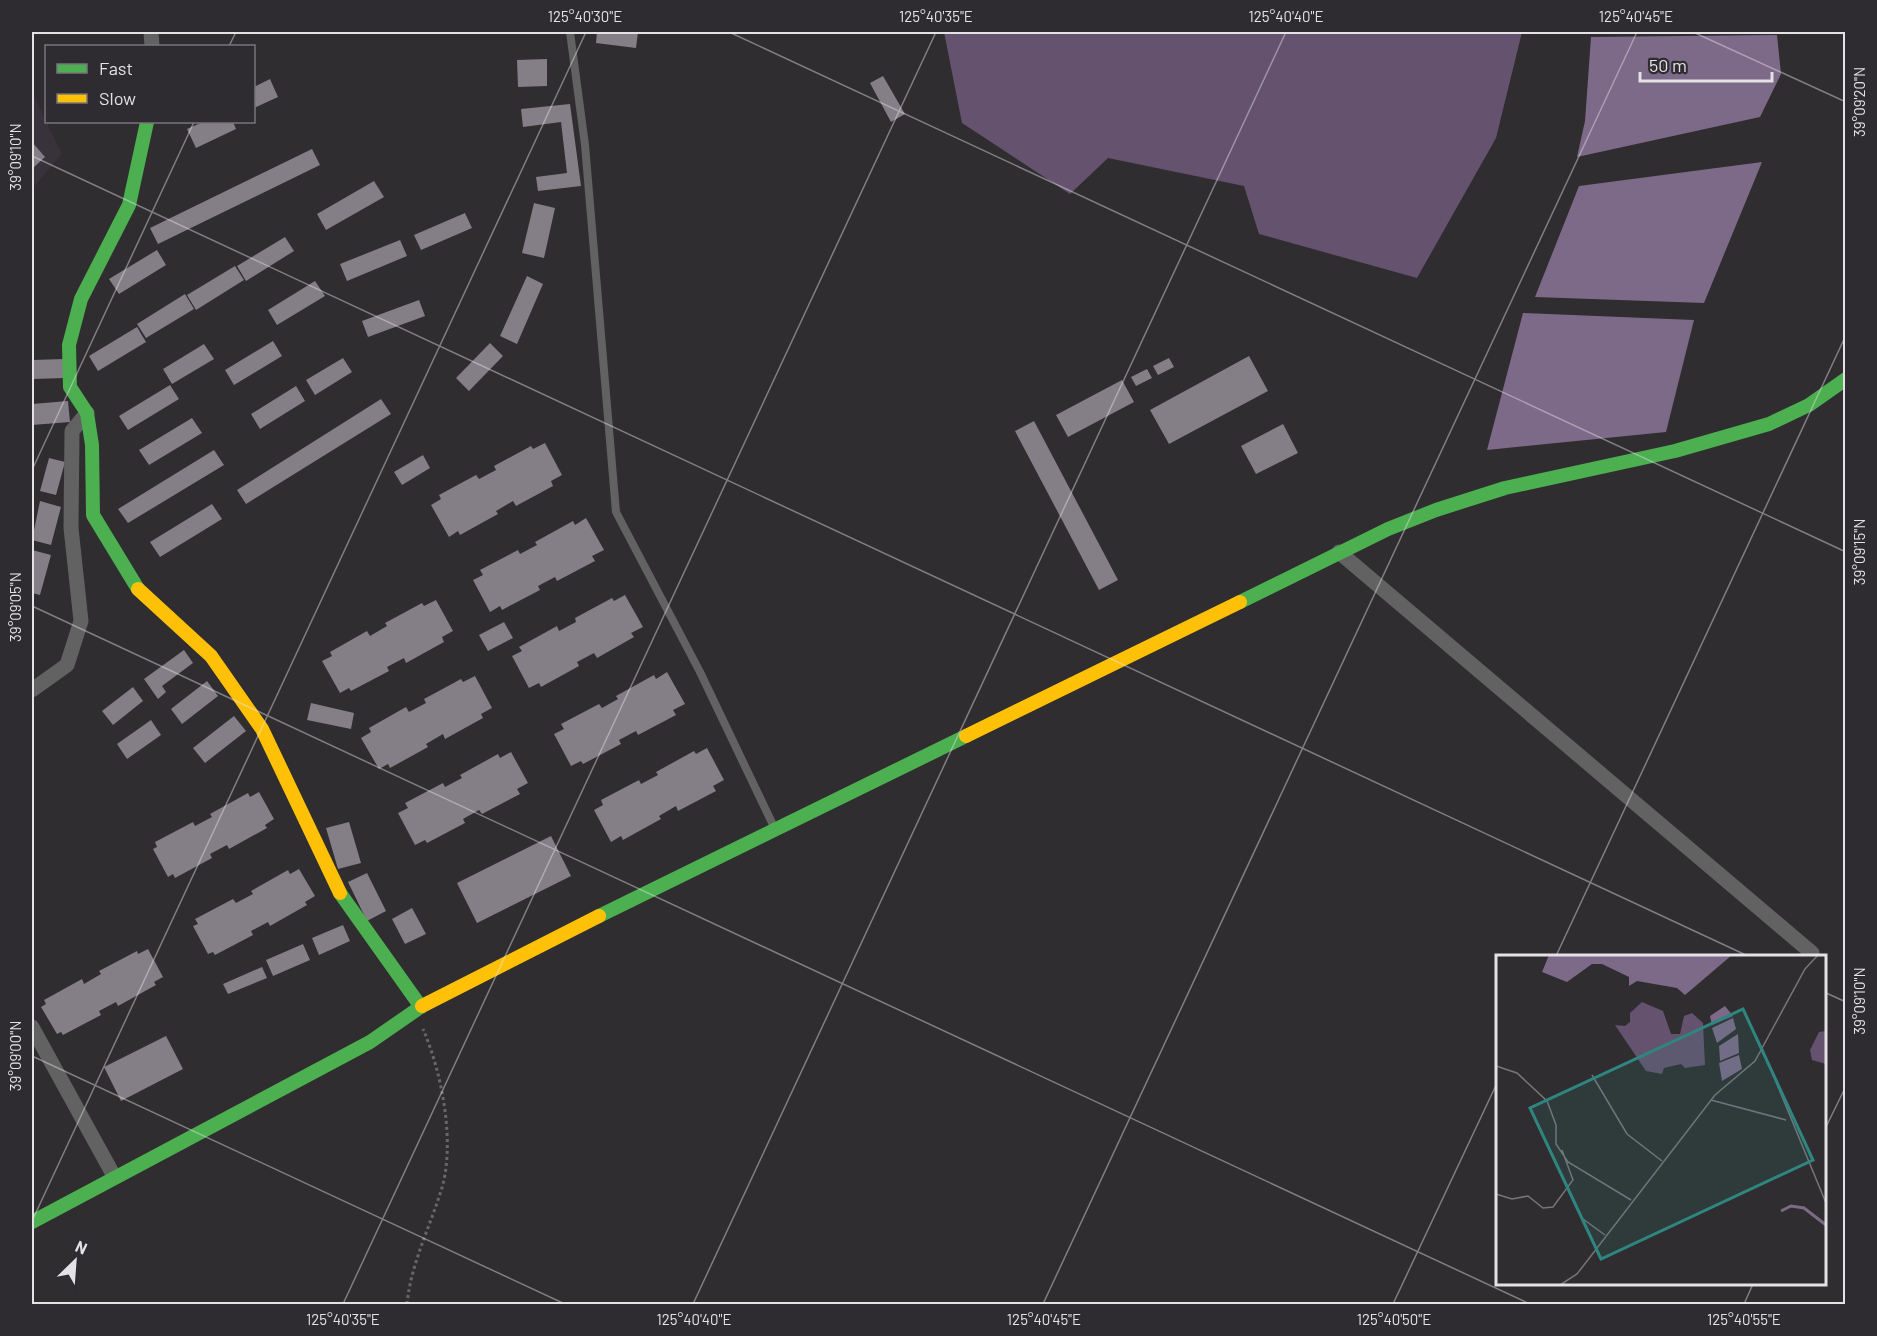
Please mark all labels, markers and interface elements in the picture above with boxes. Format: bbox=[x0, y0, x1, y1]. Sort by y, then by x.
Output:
text: 125°40'30"E bbox=[548, 7, 622, 25]
text: 125°40'35"E bbox=[899, 7, 973, 25]
text: 125°40'40"E bbox=[1248, 7, 1324, 25]
text: 125°40'45"E bbox=[1599, 7, 1673, 25]
legend bbox=[45, 45, 255, 123]
scale bar bbox=[1640, 45, 1772, 83]
text: 50 m bbox=[1649, 54, 1687, 76]
text: Fast bbox=[99, 57, 133, 79]
text: 39°09'20"N bbox=[1850, 67, 1868, 137]
text: Slow bbox=[99, 87, 136, 109]
text: 39°09'10"N bbox=[6, 123, 24, 191]
text: 39°09'15"N bbox=[1850, 519, 1868, 585]
text: 39°09'05"N bbox=[6, 572, 24, 642]
inset map bbox=[1496, 955, 1826, 1285]
text: 39°09'10"N bbox=[1850, 967, 1868, 1035]
text: 39°09'00"N bbox=[6, 1021, 24, 1091]
north arrow bbox=[45, 1231, 105, 1291]
text: N bbox=[73, 1236, 90, 1258]
text: 125°40'35"E bbox=[306, 1310, 380, 1328]
text: 125°40'40"E bbox=[656, 1310, 732, 1328]
text: 125°40'45"E bbox=[1007, 1310, 1081, 1328]
text: 125°40'50"E bbox=[1357, 1310, 1431, 1328]
text: 125°40'55"E bbox=[1707, 1310, 1781, 1328]

